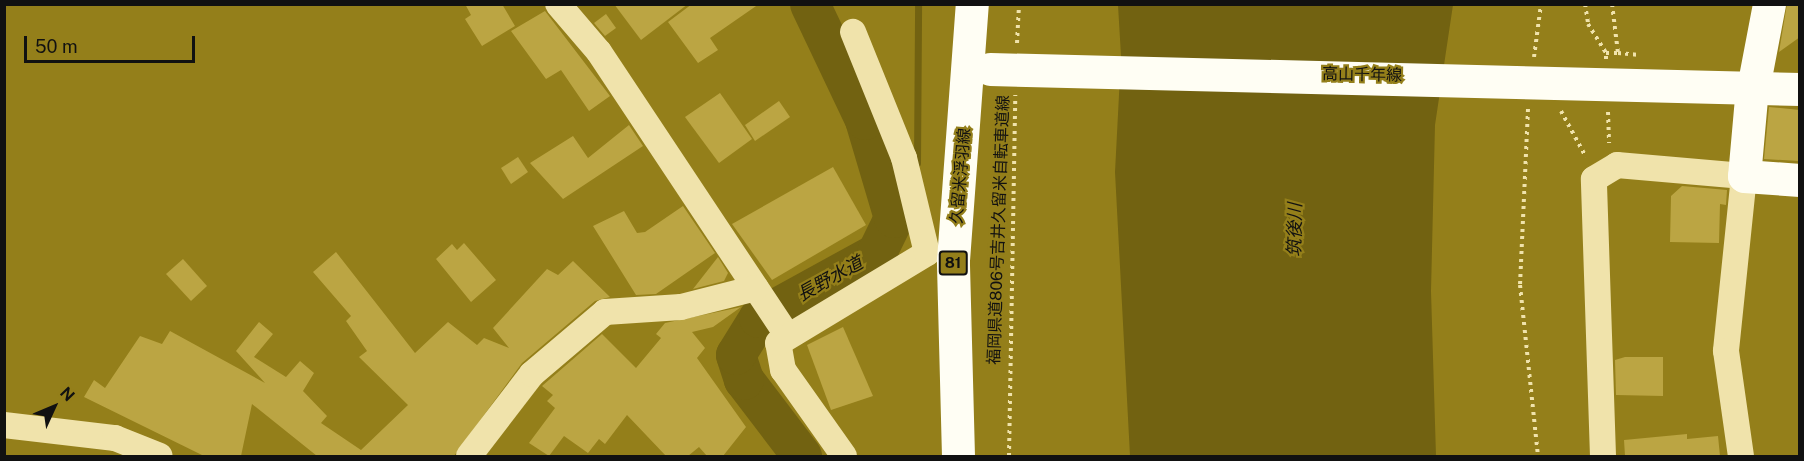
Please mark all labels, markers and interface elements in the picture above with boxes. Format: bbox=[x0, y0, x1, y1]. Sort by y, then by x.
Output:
scale bar bbox=[27, 24, 198, 62]
text: 50 m bbox=[35, 36, 78, 57]
street label: 高山千年線 bbox=[1322, 65, 1402, 85]
street label: 福岡県道806号吉井久留米自転車道線 bbox=[985, 95, 1013, 365]
street label: 久留米浮羽線 bbox=[947, 127, 975, 225]
water label: 筑後川 bbox=[1284, 203, 1306, 257]
road number: 81 bbox=[938, 251, 968, 275]
water label: 長野水道 bbox=[793, 252, 867, 306]
north arrow bbox=[24, 377, 84, 437]
text: N bbox=[56, 383, 78, 405]

